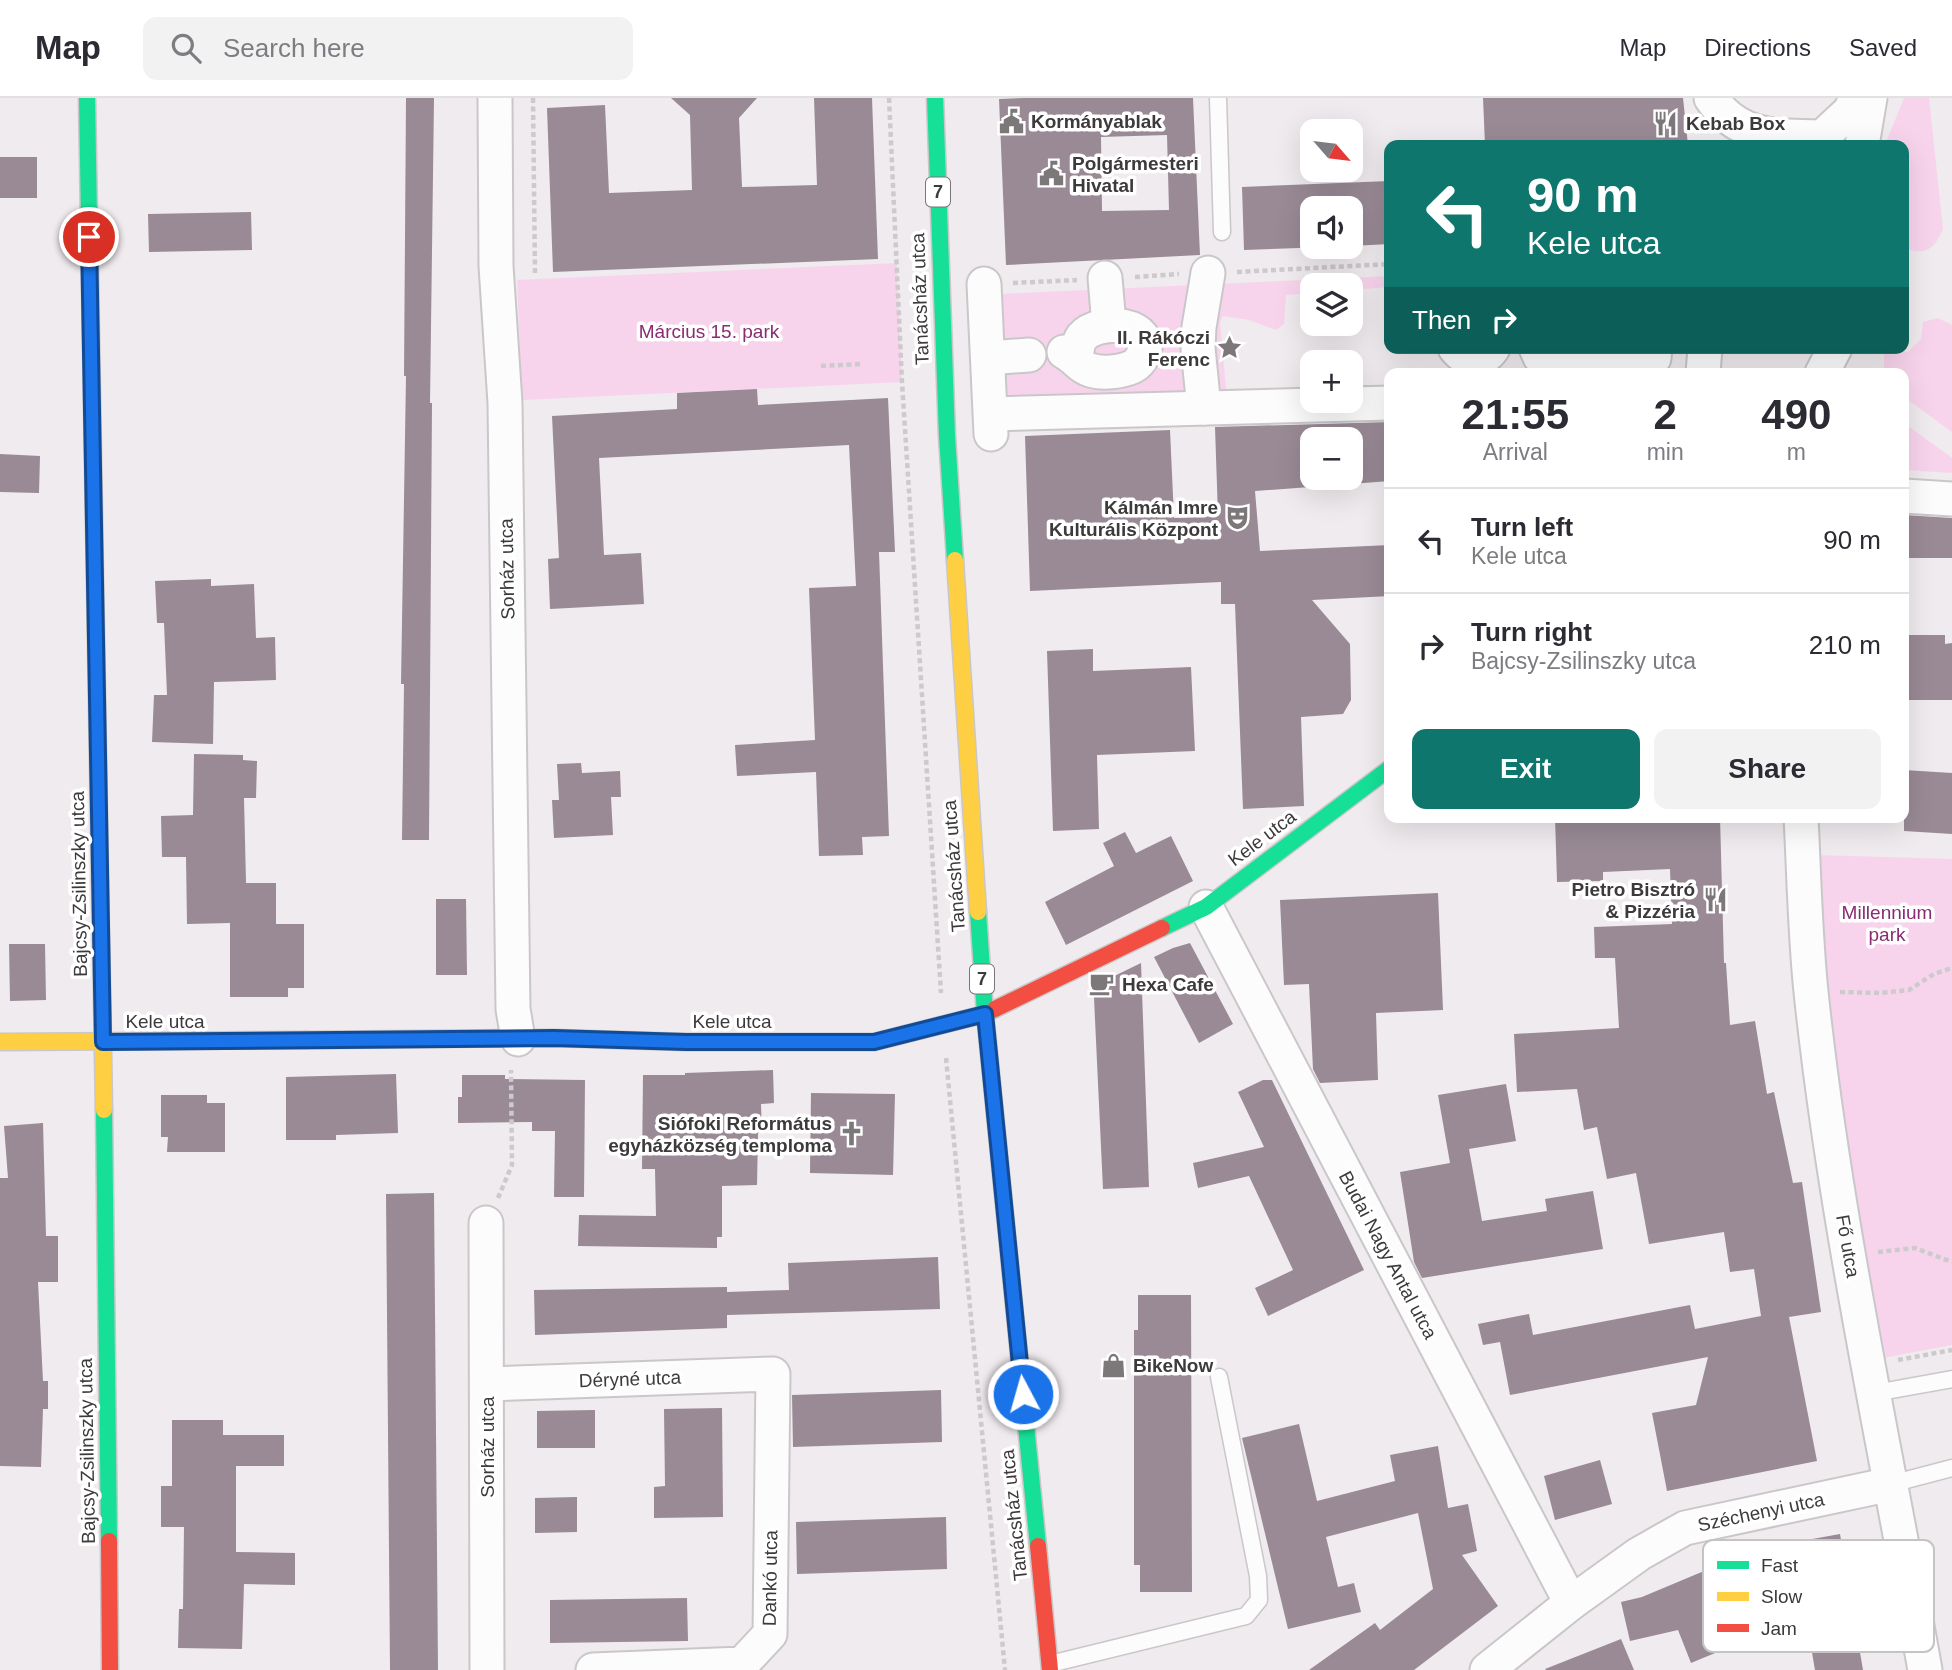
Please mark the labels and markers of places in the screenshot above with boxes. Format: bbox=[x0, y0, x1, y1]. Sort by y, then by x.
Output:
public building icon: Kormányablak bbox=[997, 107, 1025, 135]
restaurant icon: Kebab Box bbox=[1652, 109, 1680, 137]
place label: Kormányablak bbox=[1031, 111, 1162, 132]
place label: Kebab Box bbox=[1686, 113, 1786, 134]
place label: Polgármesteri Hivatal bbox=[1072, 153, 1199, 196]
public building icon: Polgármesteri Hivatal bbox=[1038, 160, 1066, 188]
pin bbox=[59, 207, 119, 267]
place label: II. Rákóczi Ferenc bbox=[1117, 327, 1210, 370]
place icon: II. Rákóczi Ferenc bbox=[1216, 334, 1244, 362]
place label: Kálmán Imre Kulturális Központ bbox=[1049, 497, 1219, 540]
theatre icon: Kálmán Imre Kulturális Központ bbox=[1224, 504, 1252, 532]
place label: Pietro Bisztró & Pizzéria bbox=[1571, 879, 1695, 922]
restaurant icon: Pietro Bisztró & Pizzéria bbox=[1701, 886, 1729, 914]
cafe icon: Hexa Cafe bbox=[1088, 970, 1116, 998]
place label: Hexa Cafe bbox=[1122, 974, 1214, 995]
place label: Siófoki Református egyházközség temploma bbox=[608, 1113, 832, 1156]
church icon: Siófoki Református egyházközség temploma bbox=[838, 1120, 866, 1148]
shop icon: BikeNow bbox=[1099, 1351, 1127, 1379]
place label: BikeNow bbox=[1133, 1355, 1213, 1376]

